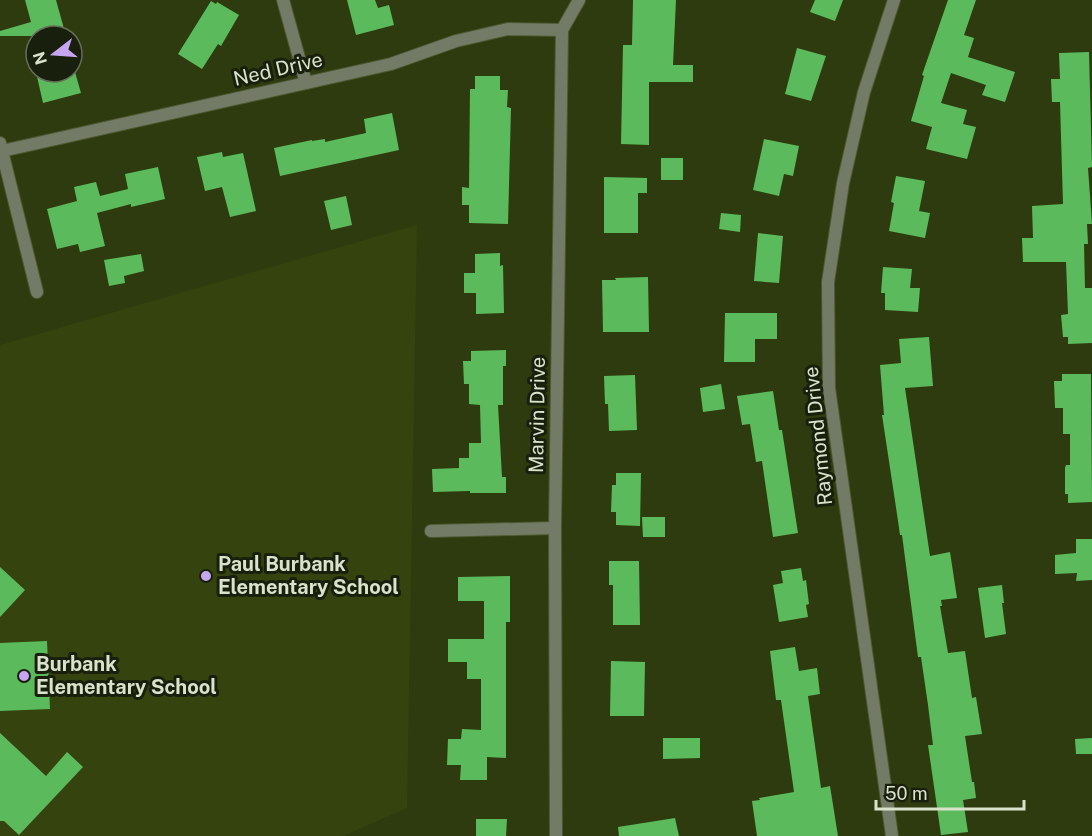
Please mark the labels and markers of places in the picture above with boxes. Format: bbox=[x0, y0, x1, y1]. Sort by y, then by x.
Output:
place label: Paul Burbank Elementary School bbox=[218, 552, 399, 599]
marker: Paul Burbank Elementary School bbox=[199, 569, 213, 583]
place label: Burbank Elementary School bbox=[36, 652, 217, 699]
marker: Burbank Elementary School bbox=[17, 669, 31, 683]

